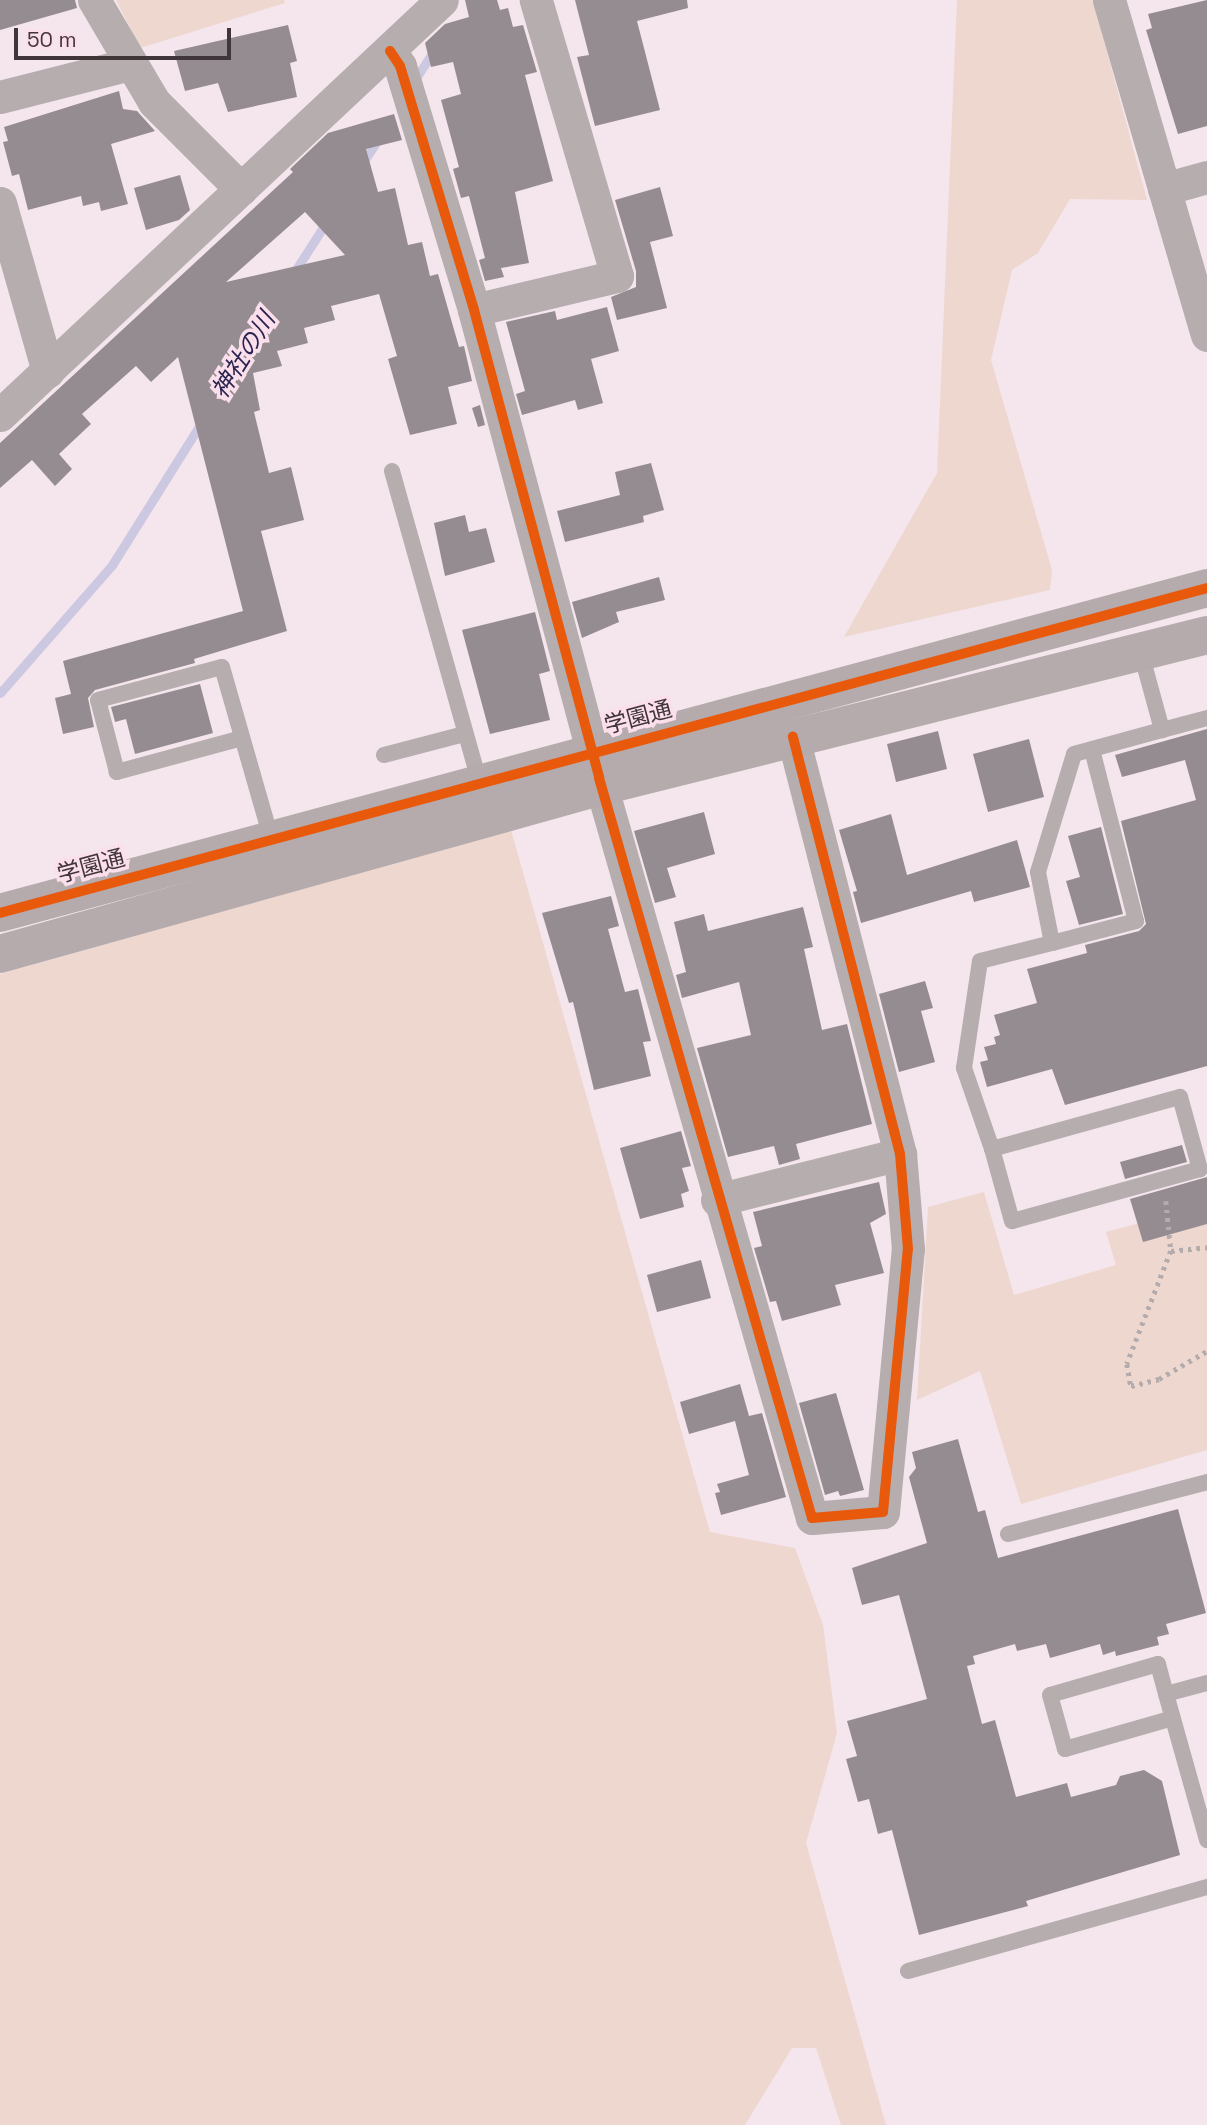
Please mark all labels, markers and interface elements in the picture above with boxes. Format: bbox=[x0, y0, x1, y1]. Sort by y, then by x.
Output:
scale bar bbox=[18, 14, 234, 58]
text: 50 m bbox=[27, 26, 77, 53]
water label: 神社の川 bbox=[205, 307, 281, 403]
street label: 学園通 bbox=[601, 695, 675, 739]
street label: 学園通 bbox=[54, 844, 128, 888]

